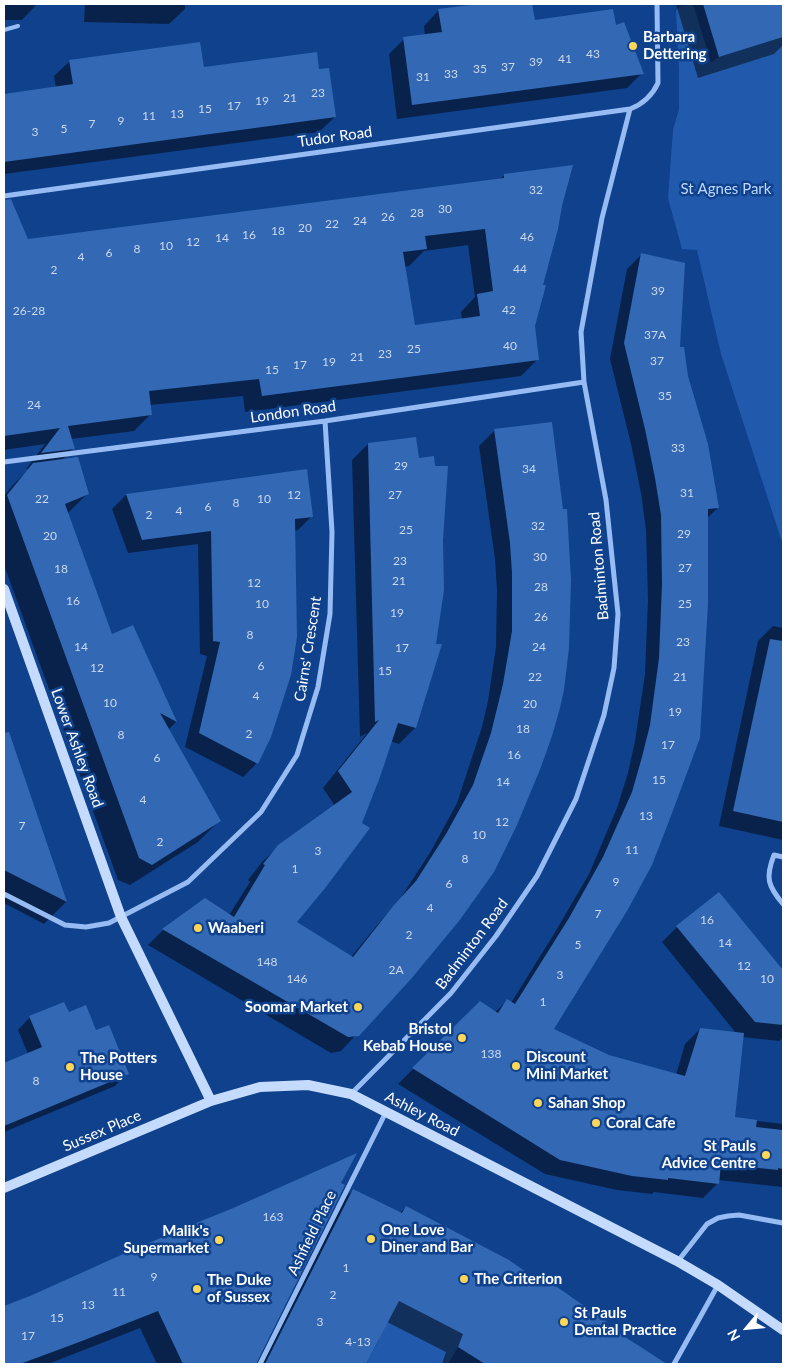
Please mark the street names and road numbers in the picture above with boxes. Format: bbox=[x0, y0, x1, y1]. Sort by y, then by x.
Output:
street label: Tudor Road bbox=[297, 123, 373, 151]
street label: London Road bbox=[249, 397, 337, 427]
street label: Badminton Road bbox=[585, 511, 613, 621]
street label: Cairns' Crescent bbox=[291, 595, 325, 703]
street label: Lower Ashley Road bbox=[47, 686, 107, 810]
street label: Badminton Road bbox=[432, 895, 512, 993]
street label: Ashley Road bbox=[382, 1088, 462, 1140]
street label: Sussex Place bbox=[60, 1106, 144, 1156]
street label: Ashfield Place bbox=[284, 1188, 340, 1278]

